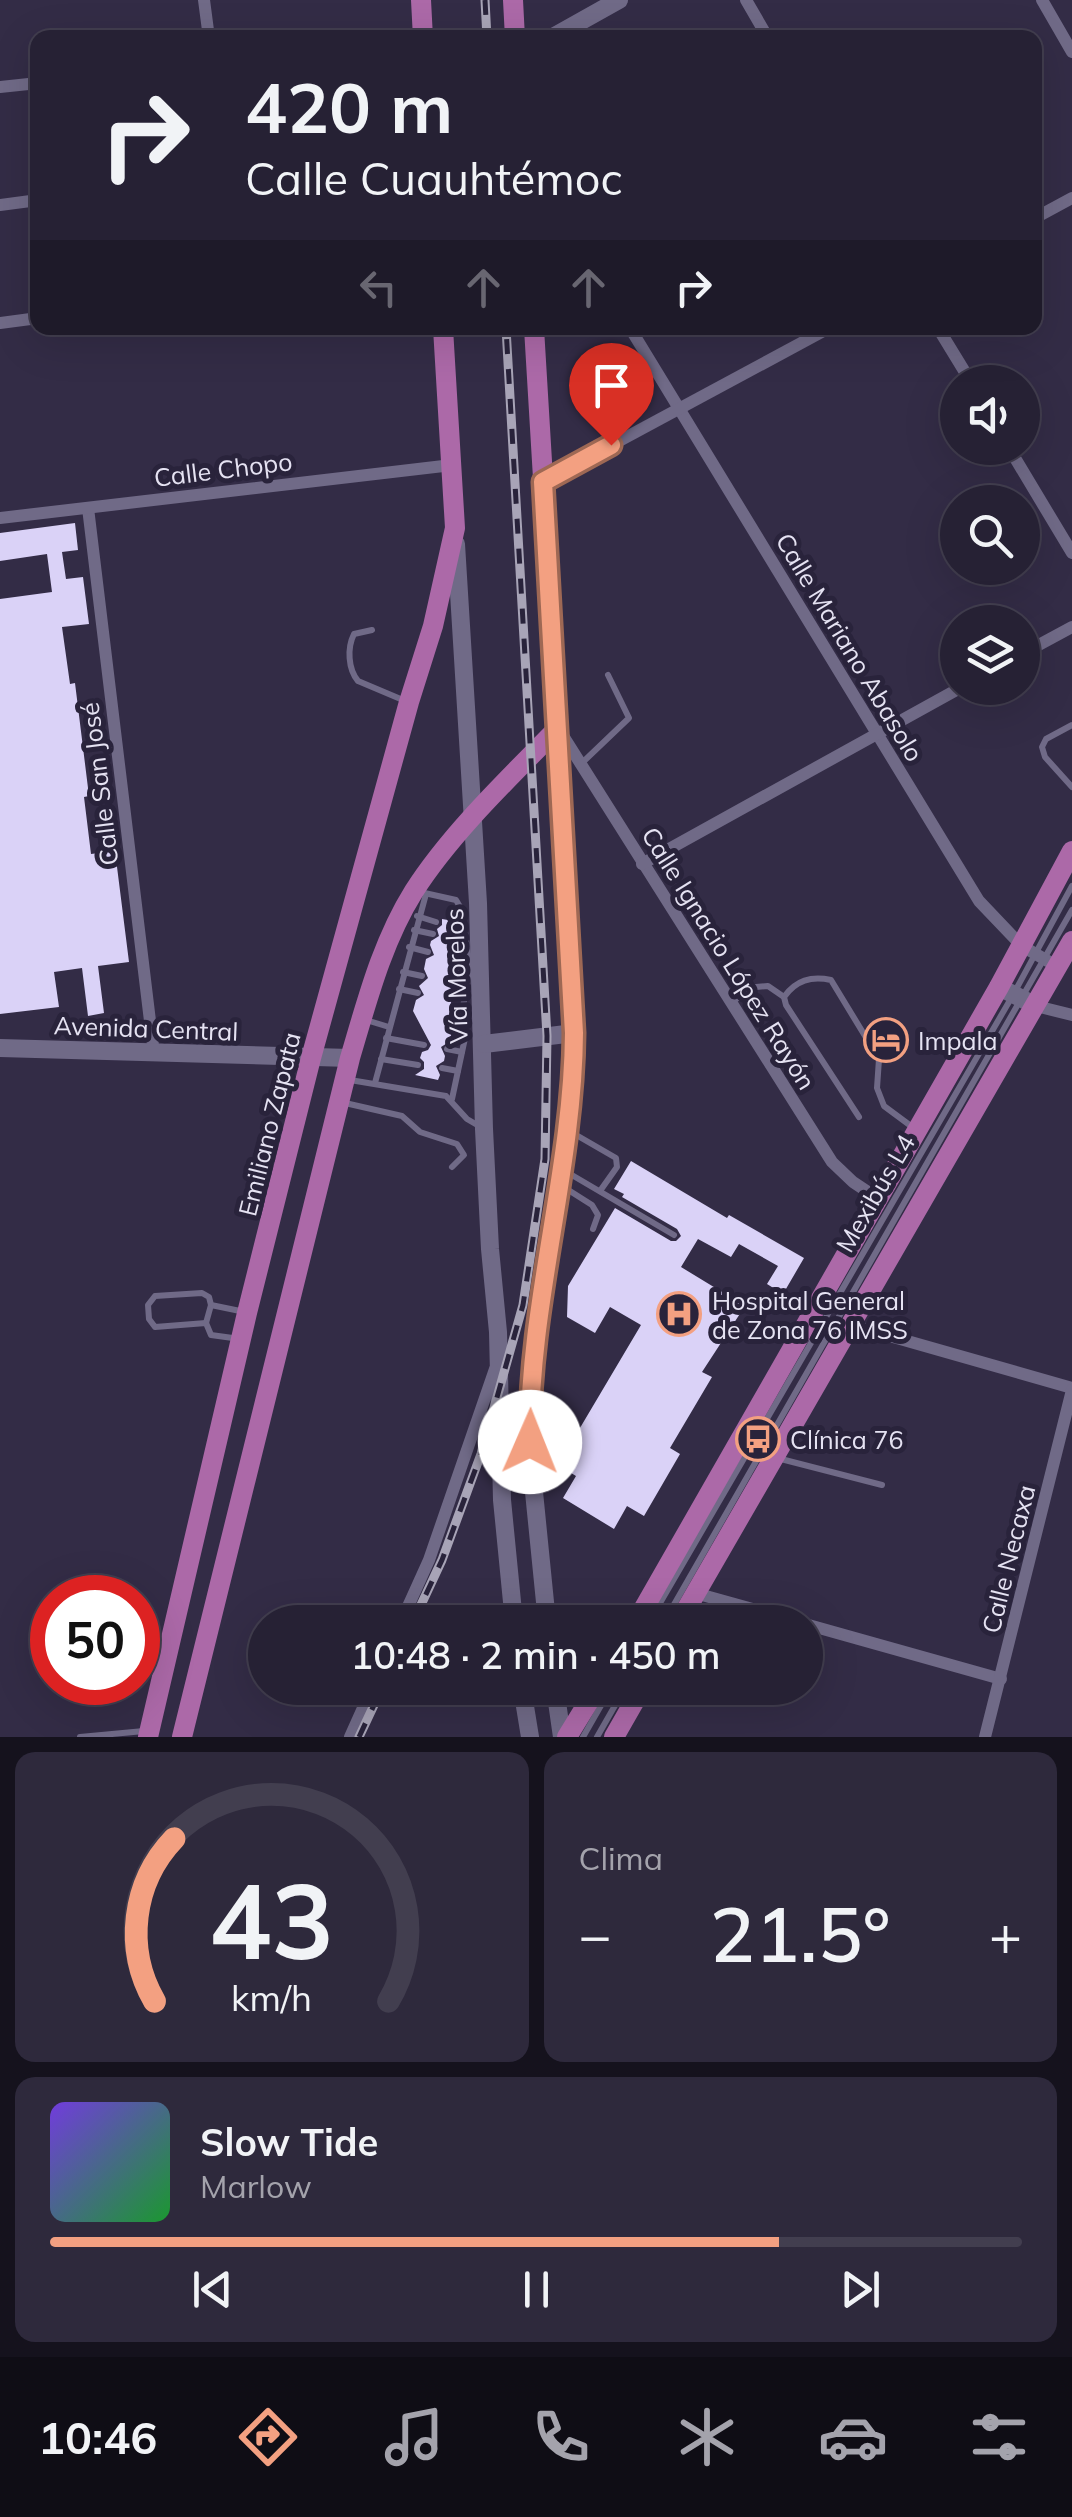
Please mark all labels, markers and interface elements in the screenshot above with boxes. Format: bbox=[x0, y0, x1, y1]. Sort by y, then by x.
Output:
text: 420 m bbox=[245, 63, 453, 151]
icon: right bbox=[80, 70, 210, 200]
text: Calle Cuauhtémoc bbox=[245, 150, 623, 206]
icon: left bbox=[351, 260, 406, 315]
icon: ahead bbox=[456, 260, 511, 315]
icon: ahead bbox=[561, 260, 616, 315]
icon: right bbox=[666, 260, 721, 315]
pin bbox=[569, 343, 654, 446]
icon: arrive bbox=[584, 358, 639, 413]
map controls bbox=[940, 365, 1040, 705]
button: sound bbox=[940, 365, 1040, 465]
street label: Calle Chopo bbox=[152, 445, 294, 493]
button: search bbox=[940, 485, 1040, 585]
street label: Calle Mariano Abasolo bbox=[770, 527, 930, 767]
button: layers bbox=[940, 605, 1040, 705]
street label: Calle San José bbox=[74, 701, 124, 867]
street label: Calle Ignacio López Rayón bbox=[635, 821, 823, 1095]
street label: Vía Morelos bbox=[438, 908, 474, 1044]
street label: Avenida Central bbox=[53, 1009, 239, 1047]
hotel icon: Impala bbox=[863, 1017, 909, 1063]
place label: Impala bbox=[918, 1025, 997, 1056]
street label: Emiliano Zapata bbox=[231, 1029, 307, 1219]
street label: Mexibús L4 bbox=[829, 1128, 921, 1258]
place label: Hospital General de Zona 76 IMSS bbox=[712, 1285, 908, 1345]
hospital icon: Hospital General de Zona 76 IMSS bbox=[656, 1291, 702, 1337]
position arrow bbox=[478, 1390, 582, 1494]
bus stop icon: Clínica 76 bbox=[735, 1416, 781, 1462]
place label: Clínica 76 bbox=[790, 1424, 903, 1455]
street label: Calle Necaxa bbox=[975, 1482, 1041, 1636]
speed limit sign: 50 bbox=[30, 1575, 160, 1705]
text: 10:48 · 2 min · 450 m bbox=[350, 1631, 721, 1679]
text: Clima bbox=[579, 1838, 663, 1878]
text: 43 bbox=[209, 1854, 334, 1985]
text: 21.5° bbox=[710, 1887, 891, 1981]
text: − bbox=[579, 1900, 612, 1969]
text: + bbox=[989, 1900, 1022, 1969]
text: km/h bbox=[231, 1975, 312, 2020]
text: Slow Tide bbox=[200, 2118, 378, 2166]
text: Marlow bbox=[200, 2166, 312, 2206]
icon: previous bbox=[185, 2262, 240, 2317]
icon: pause bbox=[509, 2262, 564, 2317]
icon: next bbox=[833, 2262, 888, 2317]
icon: directions bbox=[233, 2402, 303, 2472]
icon: music bbox=[379, 2402, 449, 2472]
icon: phone bbox=[526, 2402, 596, 2472]
icon: climate bbox=[672, 2402, 742, 2472]
icon: car bbox=[818, 2402, 888, 2472]
icon: filters bbox=[964, 2402, 1034, 2472]
text: 10:46 bbox=[38, 2409, 157, 2465]

